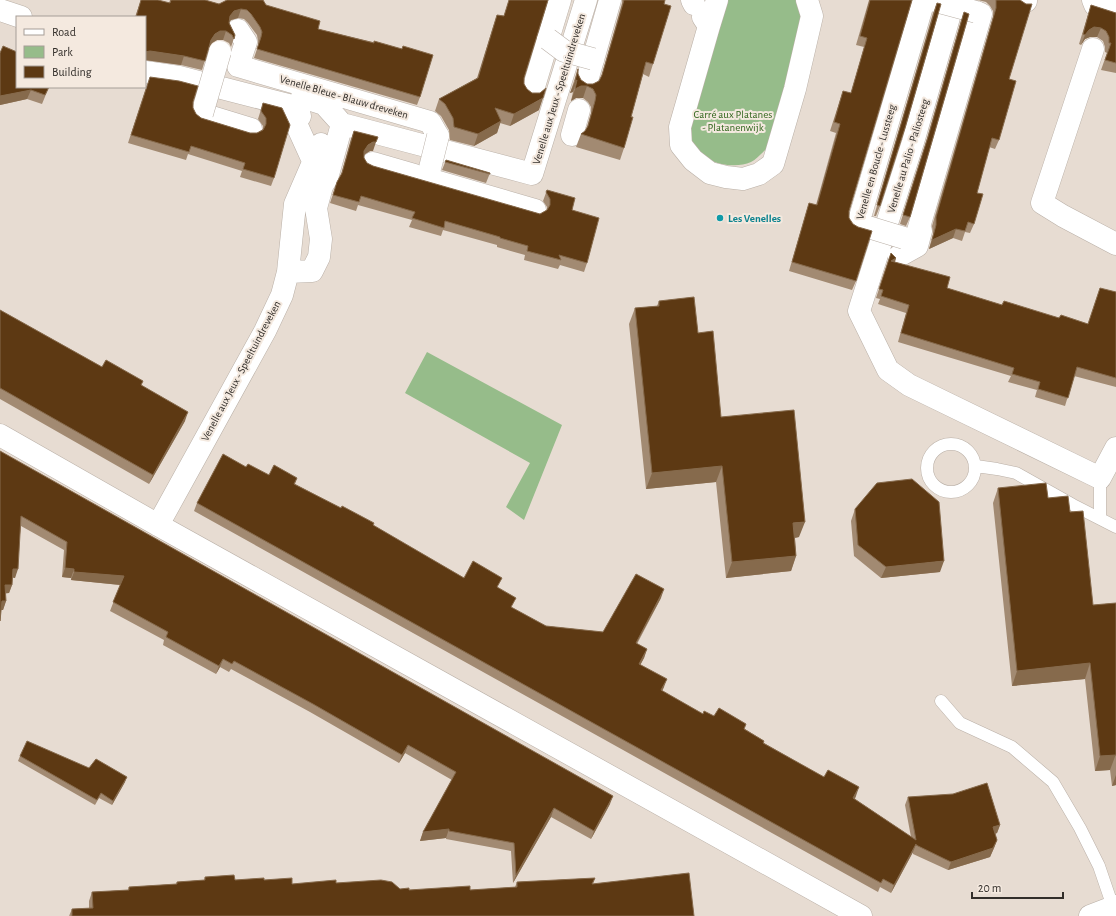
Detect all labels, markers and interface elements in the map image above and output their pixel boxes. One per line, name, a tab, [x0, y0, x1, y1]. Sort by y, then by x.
street label: Venelle aux Jeux - Speeltuindreveken	[531, 12, 587, 166]
legend	[16, 16, 146, 88]
text: Road	[52, 26, 76, 38]
text: Park	[52, 46, 73, 58]
text: Building	[52, 66, 92, 78]
street label: Venelle Bleue - Blauw dreveken	[279, 73, 409, 121]
street label: Venelle au Palio - Paliosteeg	[885, 97, 931, 214]
street label: Venelle en Boucle - Lussteeg	[854, 103, 898, 221]
park label: Carré aux Platanes - Platanenwijk	[694, 109, 772, 133]
marker: Les Venelles	[715, 213, 725, 223]
place label: Les Venelles	[728, 213, 781, 224]
street label: Venelle aux Jeux - Speeltuindreveken	[199, 299, 283, 443]
scale bar	[972, 874, 1063, 900]
text: 20 m	[978, 882, 1001, 894]

